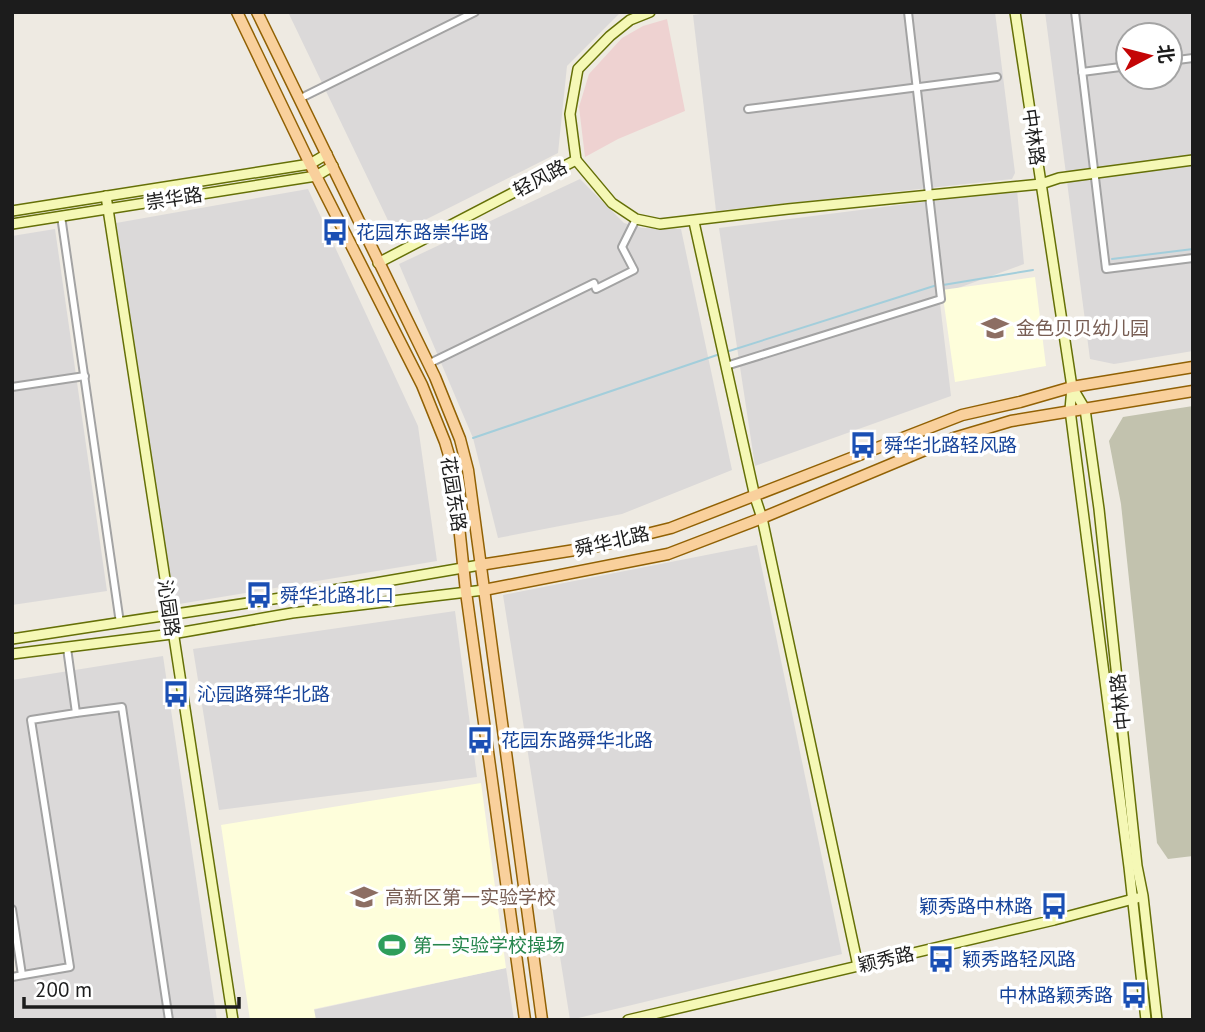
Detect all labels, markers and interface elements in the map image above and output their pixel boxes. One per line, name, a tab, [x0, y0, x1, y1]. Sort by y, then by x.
north arrow	[1114, 21, 1184, 91]
text: 北	[1153, 43, 1179, 65]
street label: 中林路	[1018, 107, 1050, 167]
street label: 轻风路	[509, 154, 571, 202]
street label: 崇华路	[144, 182, 204, 214]
bus stop icon: 花园东路崇华路	[320, 217, 350, 247]
place label: 花园东路崇华路	[356, 220, 489, 244]
school or university icon: 金色贝贝幼儿园	[980, 313, 1010, 343]
place label: 金色贝贝幼儿园	[1016, 316, 1149, 340]
bus stop icon: 舜华北路轻风路	[848, 430, 878, 460]
place label: 舜华北路轻风路	[884, 433, 1017, 457]
street label: 花园东路	[436, 455, 472, 533]
street label: 舜华北路	[572, 521, 652, 561]
street label: 沁园路	[153, 578, 185, 638]
bus stop icon: 舜华北路北口	[244, 580, 274, 610]
place label: 舜华北路北口	[280, 583, 394, 607]
street label: 中林路	[1105, 672, 1135, 732]
bus stop icon: 沁园路舜华北路	[161, 679, 191, 709]
place label: 沁园路舜华北路	[197, 682, 330, 706]
bus stop icon: 花园东路舜华北路	[465, 725, 495, 755]
place label: 花园东路舜华北路	[501, 728, 653, 752]
school or university icon: 高新区第一实验学校	[349, 882, 379, 912]
place label: 高新区第一实验学校	[385, 885, 556, 909]
bus stop icon: 颖秀路中林路	[1039, 891, 1069, 921]
place label: 颖秀路中林路	[919, 894, 1033, 918]
sports icon: 第一实验学校操场	[377, 930, 407, 960]
place label: 第一实验学校操场	[413, 933, 565, 957]
street label: 颖秀路	[856, 941, 916, 977]
bus stop icon: 颖秀路轻风路	[926, 944, 956, 974]
place label: 颖秀路轻风路	[962, 947, 1076, 971]
scale bar	[24, 965, 240, 1009]
text: 200 m	[35, 976, 92, 1003]
bus stop icon: 中林路颖秀路	[1119, 980, 1149, 1010]
place label: 中林路颖秀路	[999, 983, 1113, 1007]

